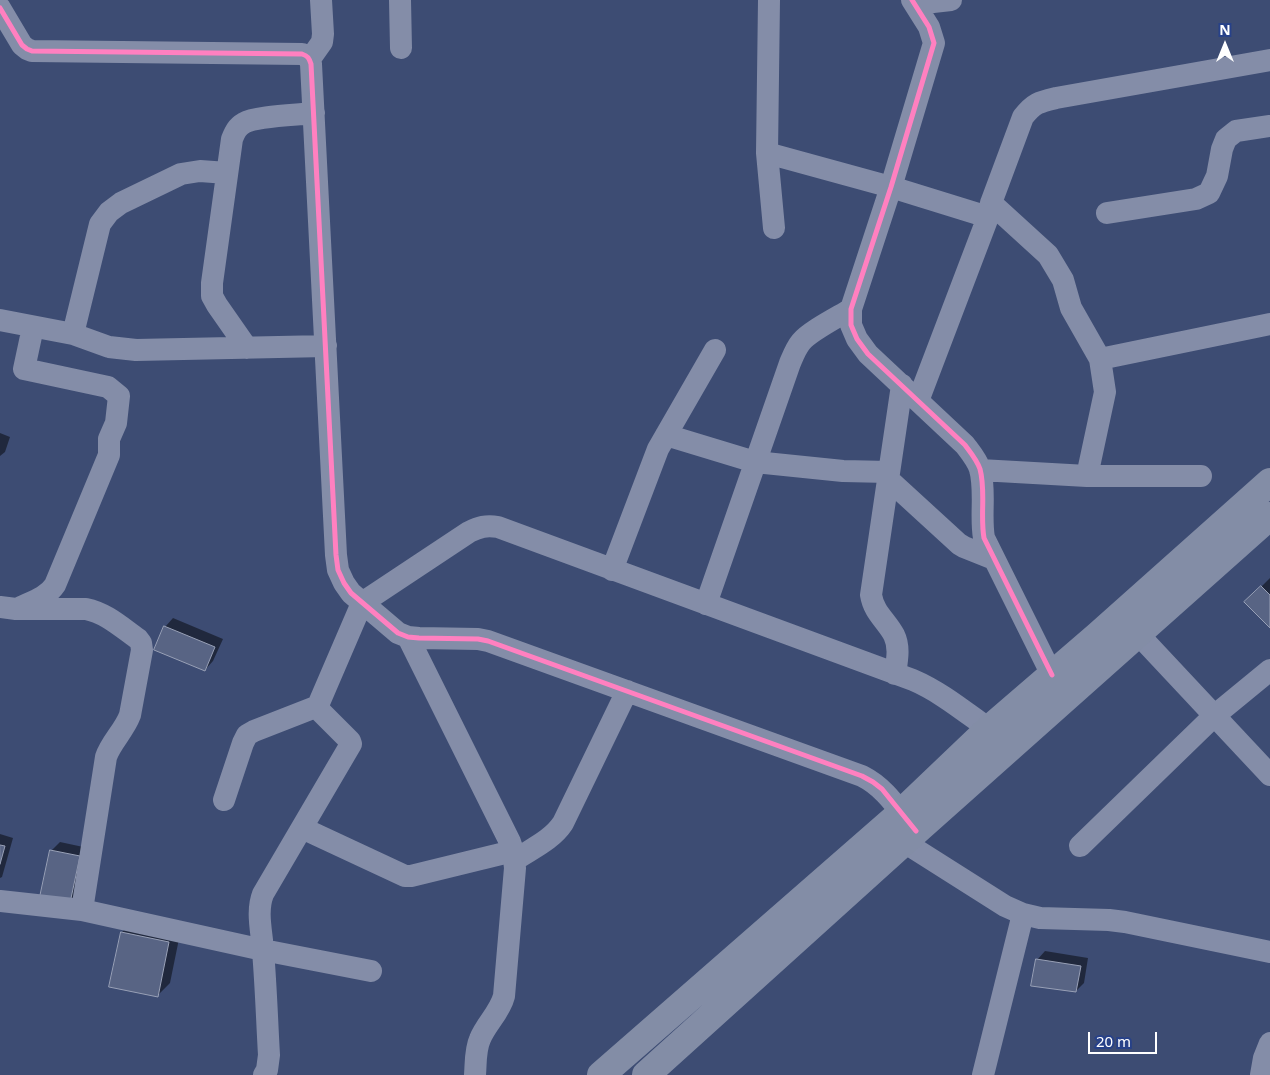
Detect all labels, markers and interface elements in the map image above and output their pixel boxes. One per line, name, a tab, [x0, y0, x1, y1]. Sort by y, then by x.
north arrow	[1200, 20, 1250, 70]
text: N	[1219, 20, 1231, 39]
scale bar	[1090, 1022, 1159, 1054]
text: 20 m	[1096, 1031, 1131, 1051]

